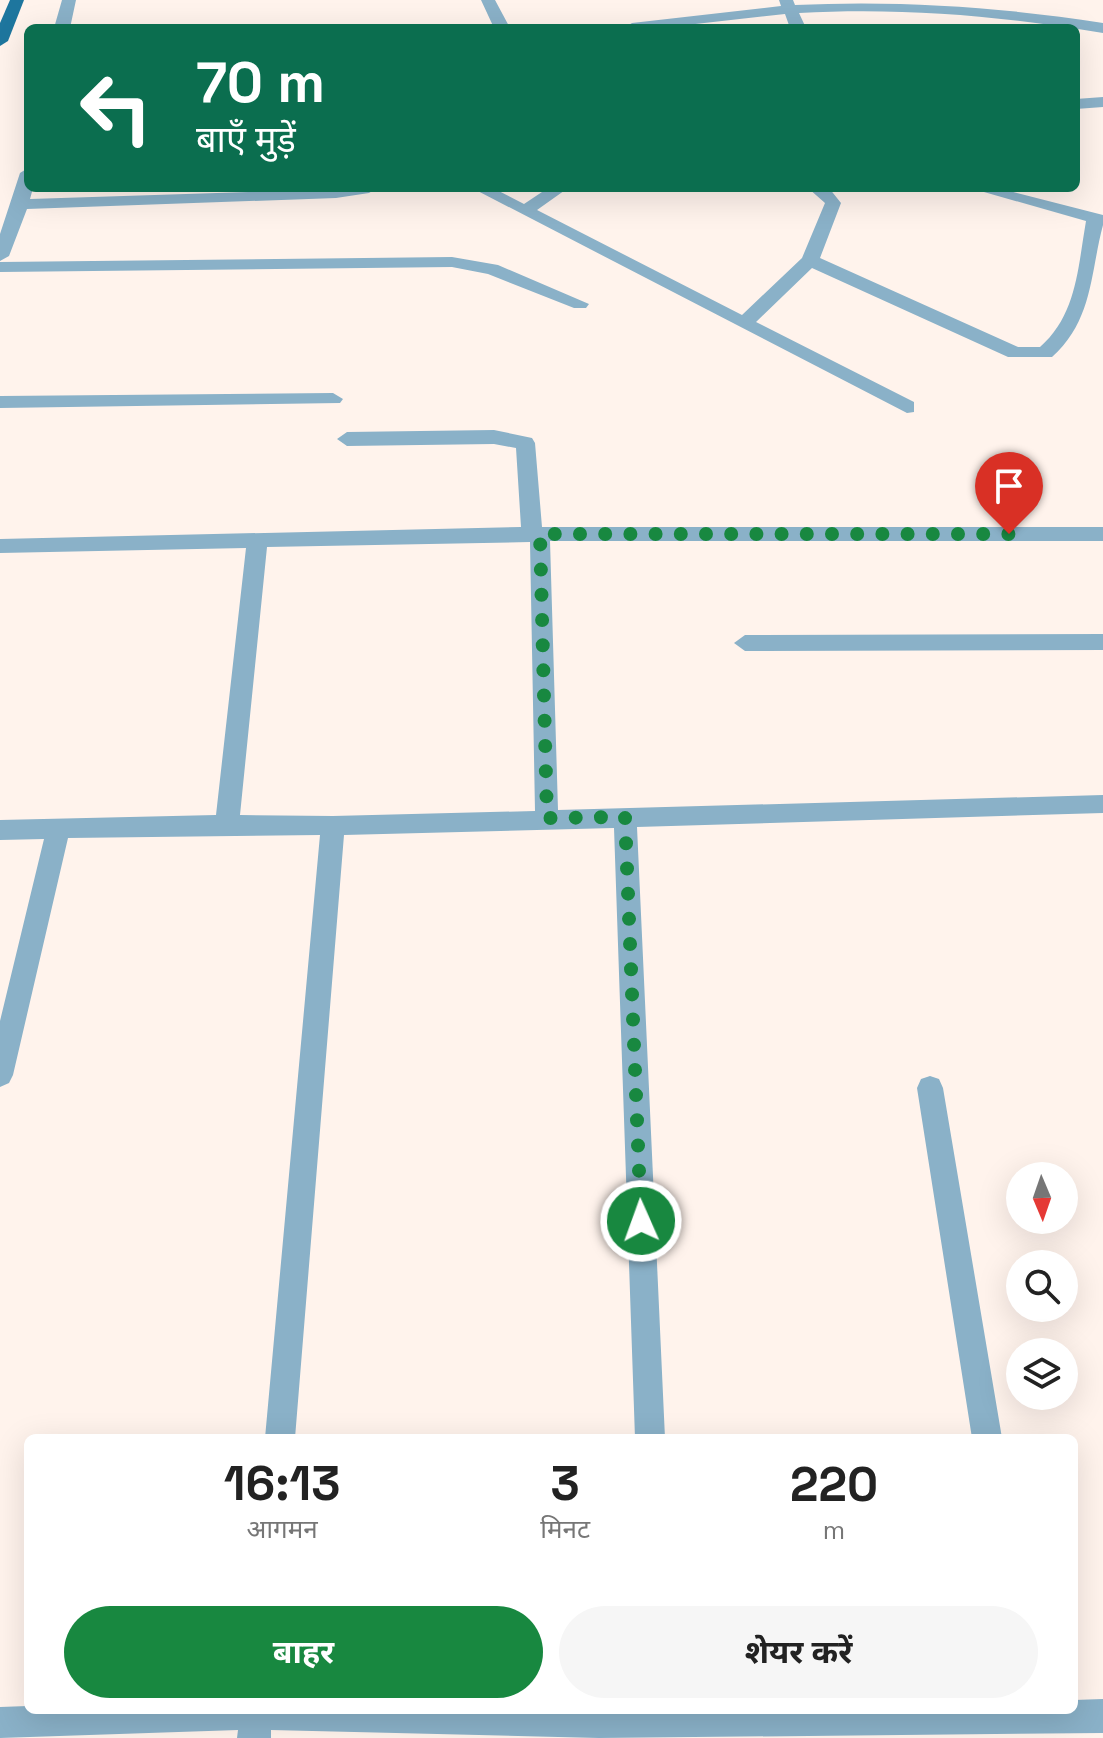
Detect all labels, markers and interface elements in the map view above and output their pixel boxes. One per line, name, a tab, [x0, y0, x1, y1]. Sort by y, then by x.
text: 70 m	[196, 47, 325, 118]
icon: left	[64, 56, 168, 160]
text: बाएँ मुड़ें	[196, 117, 296, 163]
pin	[975, 452, 1043, 534]
icon: arrive	[987, 464, 1031, 508]
north arrow	[1006, 1162, 1078, 1234]
map controls	[1006, 1162, 1078, 1410]
position arrow	[599, 1179, 683, 1263]
button: search	[1006, 1250, 1078, 1322]
button: layers	[1006, 1338, 1078, 1410]
text: 16:13	[224, 1453, 340, 1514]
text: 3	[551, 1453, 580, 1514]
text: 220	[790, 1454, 878, 1515]
text: आगमन	[247, 1512, 318, 1546]
text: मिनट	[540, 1512, 590, 1546]
text: m	[823, 1513, 845, 1547]
button: बाहर	[64, 1606, 543, 1698]
button: शेयर करें	[559, 1606, 1038, 1698]

